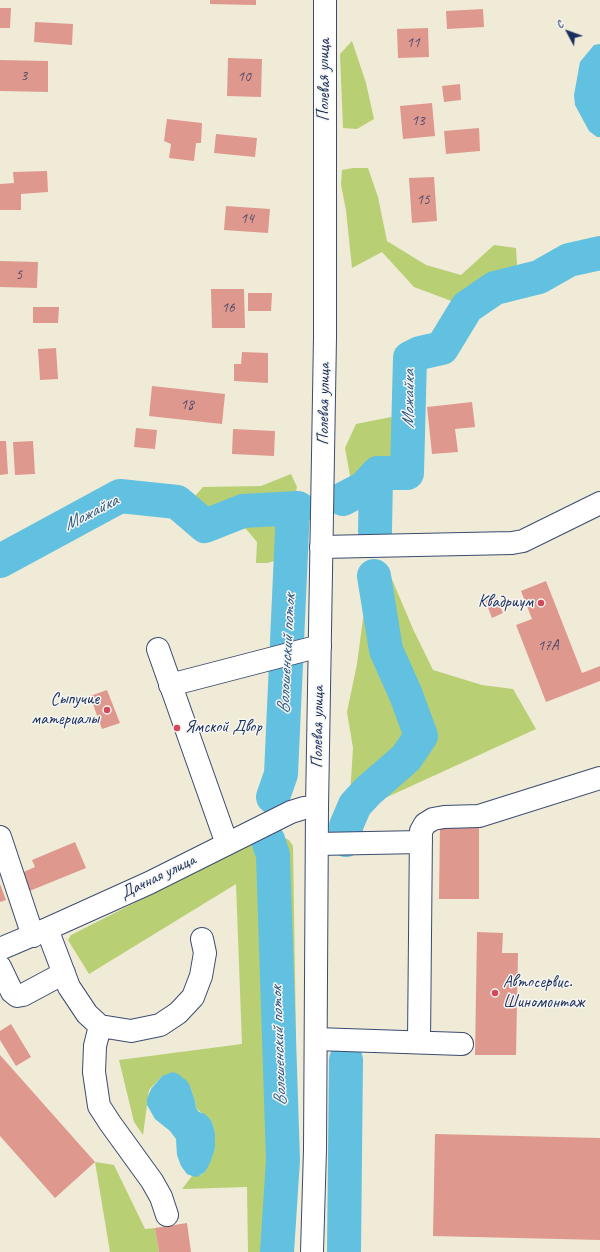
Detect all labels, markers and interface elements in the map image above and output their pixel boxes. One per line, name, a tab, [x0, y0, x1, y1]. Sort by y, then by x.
north arrow	[548, 12, 588, 52]
text: С	[552, 17, 566, 31]
house number: 11	[406, 34, 420, 52]
street label: Полевая улица	[315, 39, 335, 121]
house number: 3	[21, 67, 27, 85]
house number: 10	[237, 68, 251, 86]
house number: 13	[411, 112, 425, 130]
house number: 15	[416, 191, 430, 209]
house number: 14	[240, 210, 254, 228]
house number: 5	[16, 266, 22, 284]
house number: 16	[221, 299, 235, 317]
street label: Полевая улица	[313, 363, 335, 445]
water label: Можайка	[398, 370, 420, 428]
house number: 18	[180, 396, 194, 414]
water label: Можайка	[60, 490, 122, 536]
place label: Квадриум	[478, 593, 533, 613]
water label: Волошенский поток	[273, 594, 301, 714]
marker: Квадриум	[536, 598, 546, 608]
house number: 17А	[537, 637, 559, 655]
street label: Полевая улица	[307, 686, 329, 768]
place label: Сыпучие материалы	[31, 690, 99, 730]
marker: Сыпучие материалы	[102, 705, 112, 715]
place label: Ямской Двор	[185, 718, 262, 738]
marker: Ямской Двор	[172, 723, 182, 733]
street label: Дачная улица	[117, 850, 199, 904]
place label: Автосервис. Шиномонтаж	[503, 973, 584, 1013]
water label: Волошенский поток	[266, 986, 292, 1106]
marker: Автосервис. Шиномонтаж	[490, 988, 500, 998]

